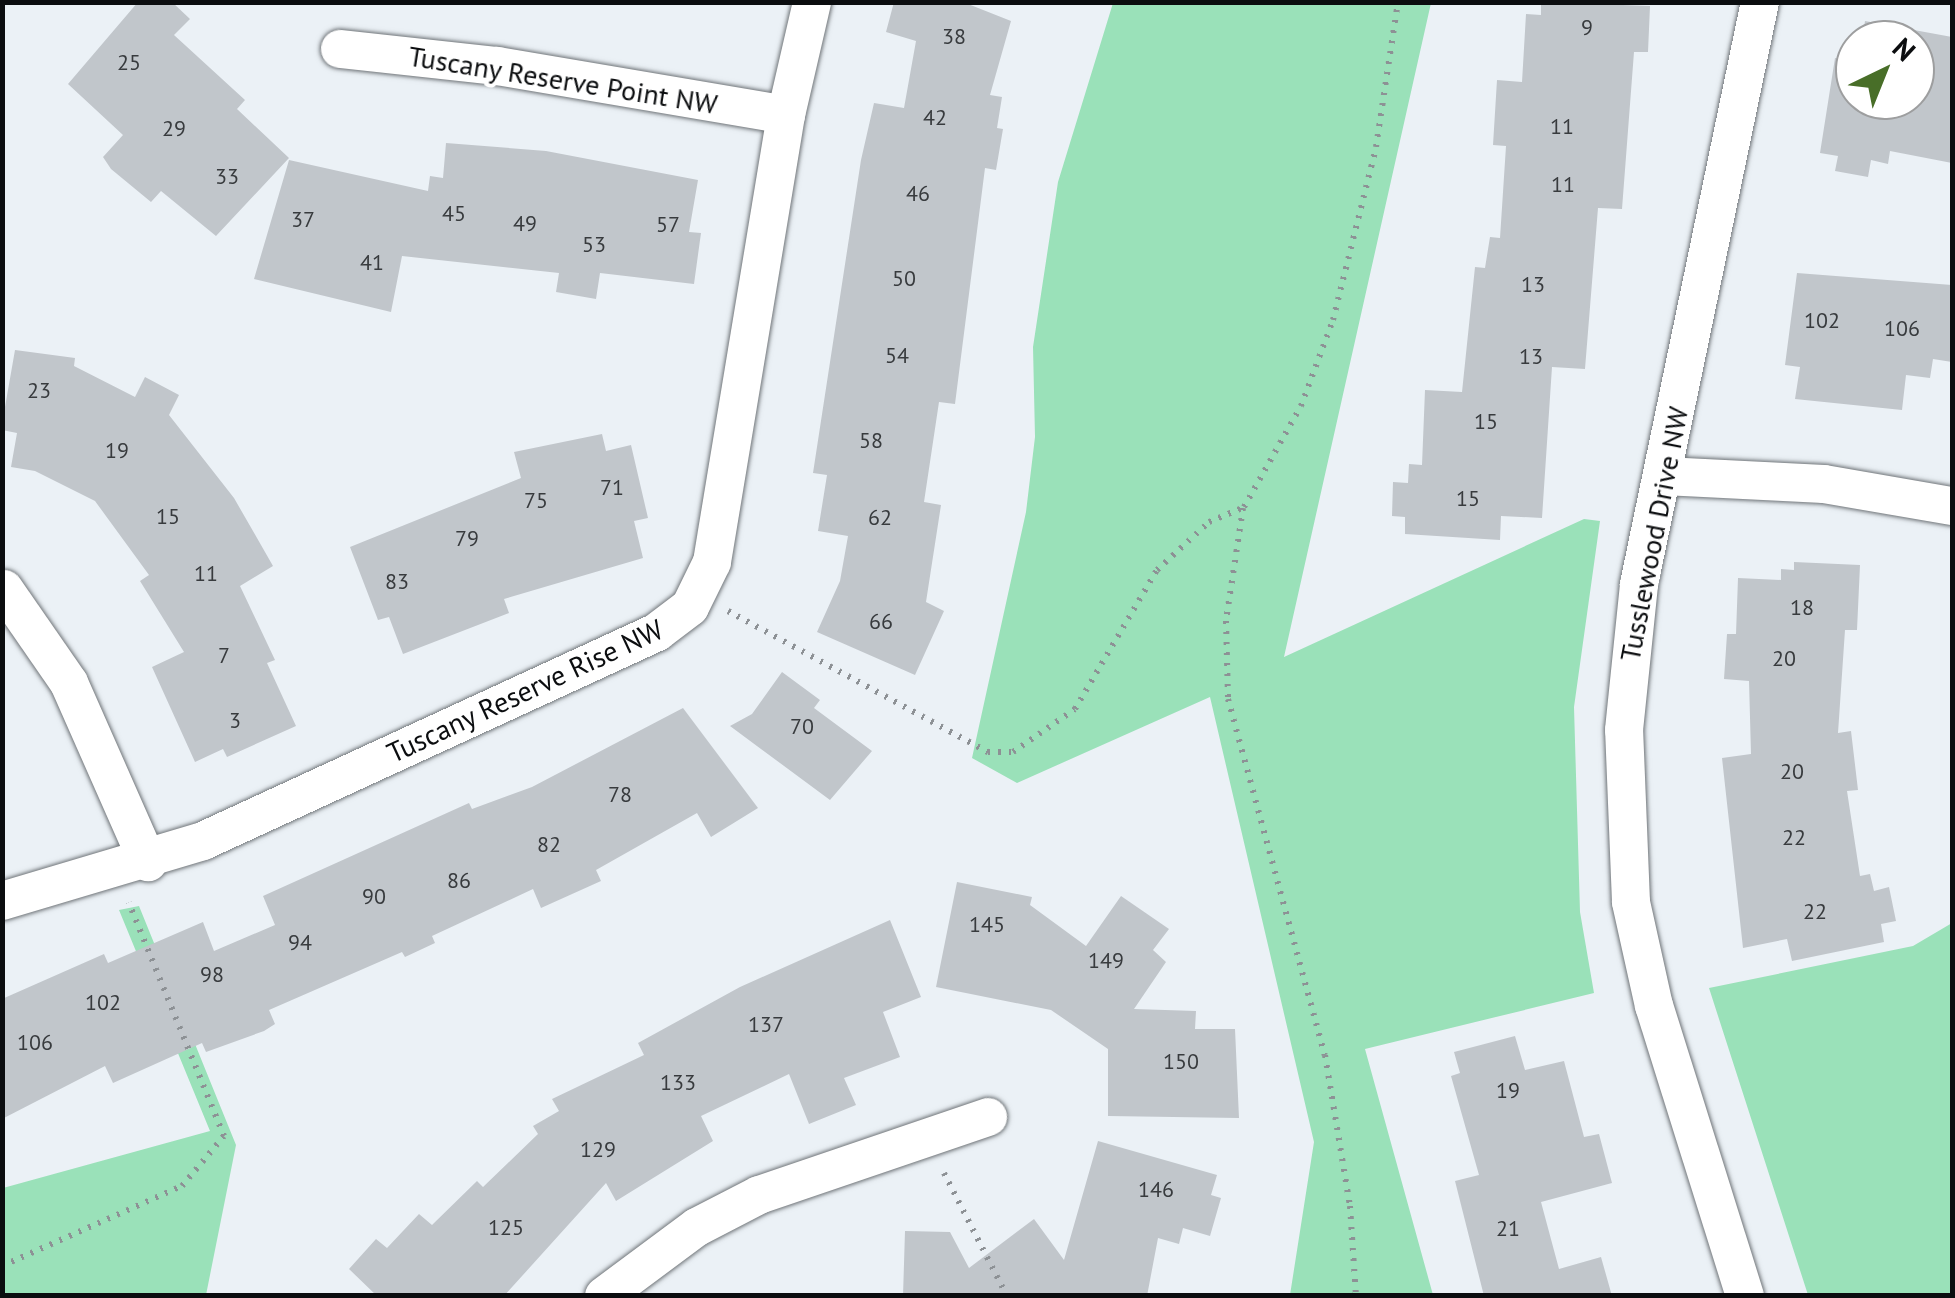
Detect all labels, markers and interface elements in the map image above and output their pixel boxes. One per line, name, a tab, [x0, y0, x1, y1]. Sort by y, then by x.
house number: 9	[1581, 15, 1593, 41]
north arrow	[1835, 20, 1935, 120]
house number: 38	[942, 24, 966, 50]
text: N	[1885, 29, 1924, 69]
street label: Tuscany Reserve Point NW	[406, 39, 720, 121]
house number: 25	[117, 50, 141, 76]
house number: 42	[923, 105, 947, 131]
house number: 11	[1550, 114, 1574, 140]
house number: 29	[162, 116, 186, 142]
house number: 33	[215, 164, 239, 190]
house number: 11	[1551, 172, 1575, 198]
house number: 46	[906, 181, 930, 207]
house number: 45	[442, 201, 466, 227]
house number: 37	[291, 207, 315, 233]
house number: 49	[513, 211, 537, 237]
house number: 57	[656, 212, 680, 238]
house number: 53	[582, 232, 606, 258]
house number: 41	[360, 250, 384, 276]
house number: 50	[892, 266, 916, 292]
house number: 13	[1521, 272, 1545, 298]
house number: 102	[1804, 308, 1840, 334]
house number: 106	[1884, 316, 1920, 342]
house number: 54	[885, 343, 909, 369]
house number: 13	[1519, 344, 1543, 370]
house number: 23	[27, 378, 51, 404]
street label: Tusslewood Drive NW	[1613, 404, 1695, 664]
house number: 15	[1474, 409, 1498, 435]
house number: 58	[859, 428, 883, 454]
house number: 19	[105, 438, 129, 464]
house number: 71	[600, 475, 624, 501]
house number: 15	[1456, 486, 1480, 512]
house number: 75	[524, 488, 548, 514]
house number: 15	[156, 504, 180, 530]
house number: 62	[868, 505, 892, 531]
house number: 79	[455, 526, 479, 552]
house number: 11	[194, 561, 218, 587]
house number: 83	[385, 569, 409, 595]
house number: 18	[1790, 595, 1814, 621]
house number: 66	[869, 609, 893, 635]
street label: Tuscany Reserve Rise NW	[381, 612, 669, 770]
house number: 7	[218, 643, 230, 669]
house number: 20	[1772, 646, 1796, 672]
house number: 3	[229, 708, 241, 734]
house number: 70	[790, 714, 814, 740]
house number: 20	[1780, 759, 1804, 785]
house number: 78	[608, 782, 632, 808]
house number: 22	[1782, 825, 1806, 851]
house number: 82	[537, 832, 561, 858]
house number: 86	[447, 868, 471, 894]
house number: 90	[362, 884, 386, 910]
house number: 22	[1803, 899, 1827, 925]
house number: 145	[969, 912, 1005, 938]
house number: 94	[288, 930, 312, 956]
house number: 149	[1088, 948, 1124, 974]
house number: 98	[200, 962, 224, 988]
house number: 102	[85, 990, 121, 1016]
house number: 137	[748, 1012, 784, 1038]
house number: 106	[17, 1030, 53, 1056]
house number: 150	[1163, 1049, 1199, 1075]
house number: 133	[660, 1070, 696, 1096]
house number: 19	[1496, 1078, 1520, 1104]
house number: 129	[580, 1137, 616, 1163]
house number: 146	[1138, 1177, 1174, 1203]
house number: 125	[488, 1215, 524, 1241]
house number: 21	[1496, 1216, 1520, 1242]

